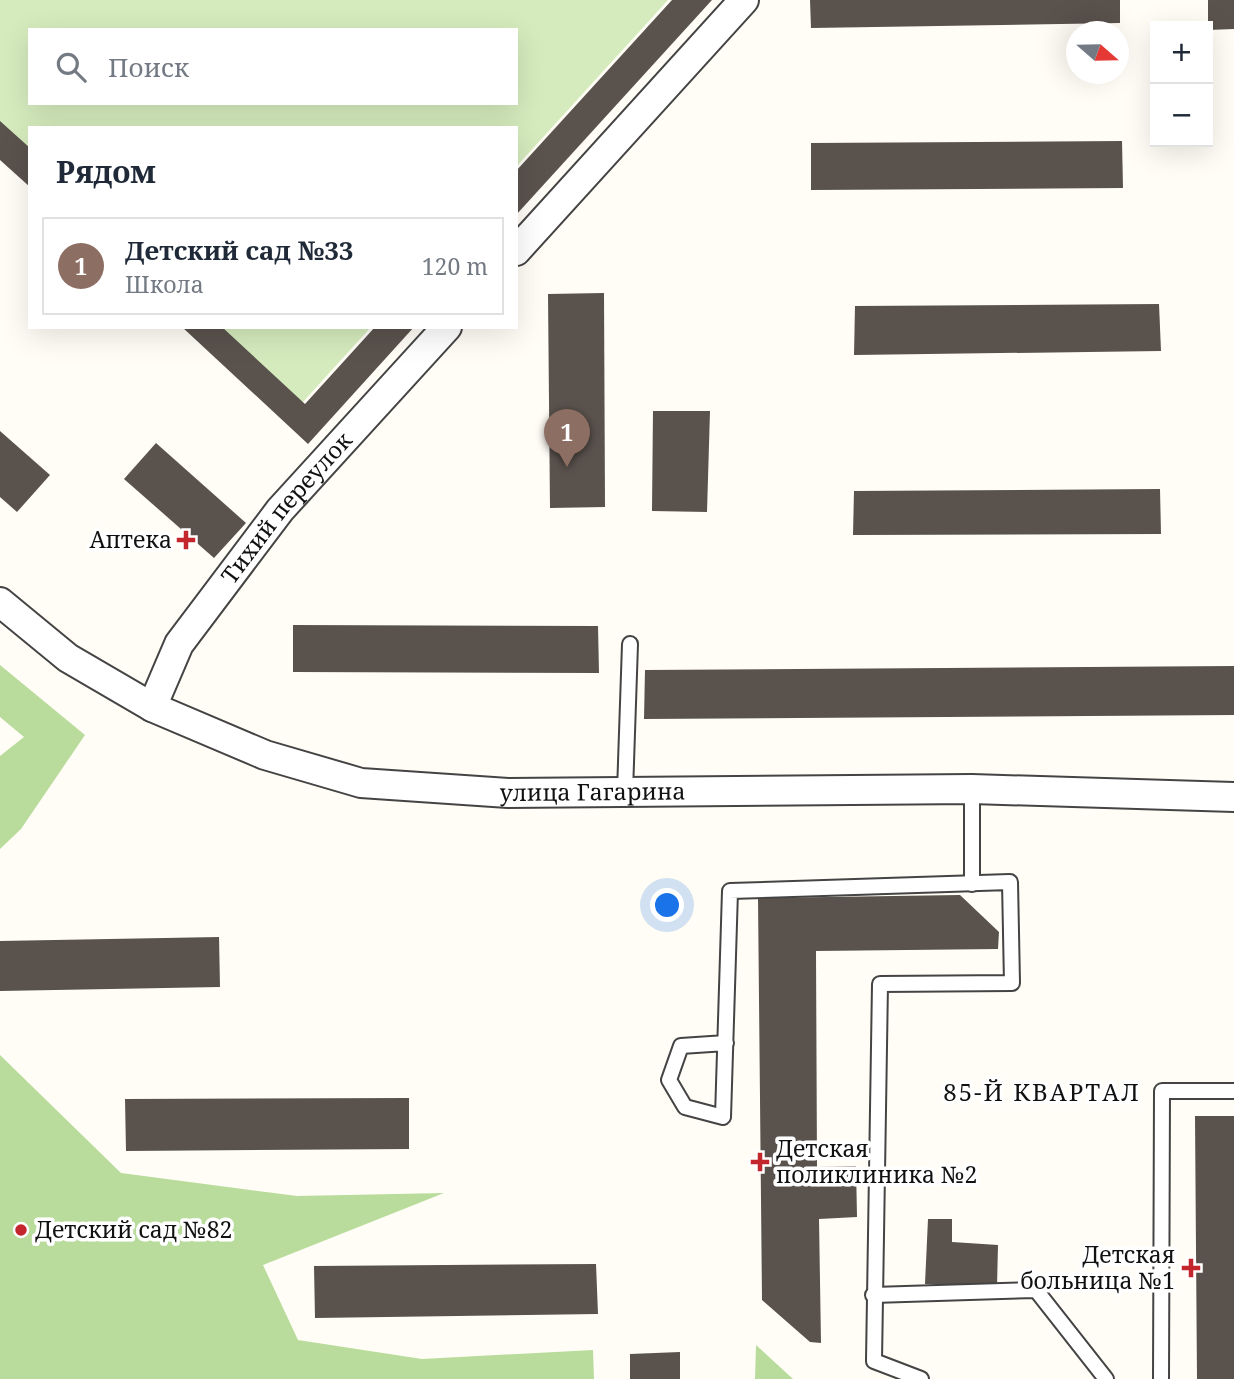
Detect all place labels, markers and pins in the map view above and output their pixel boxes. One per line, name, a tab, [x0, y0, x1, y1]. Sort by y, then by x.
pin: 1	[544, 409, 590, 467]
place label: Аптека	[89, 523, 172, 555]
marker: Аптека	[178, 532, 194, 548]
place label: Детская поликлиника №2	[776, 1132, 977, 1190]
marker: Детская поликлиника №2	[750, 1152, 770, 1172]
place label: Детский сад №82	[35, 1213, 232, 1245]
marker: Детский сад №82	[13, 1222, 29, 1238]
place label: Детская больница №1	[1020, 1238, 1175, 1296]
marker: Детская больница №1	[1181, 1258, 1201, 1278]

